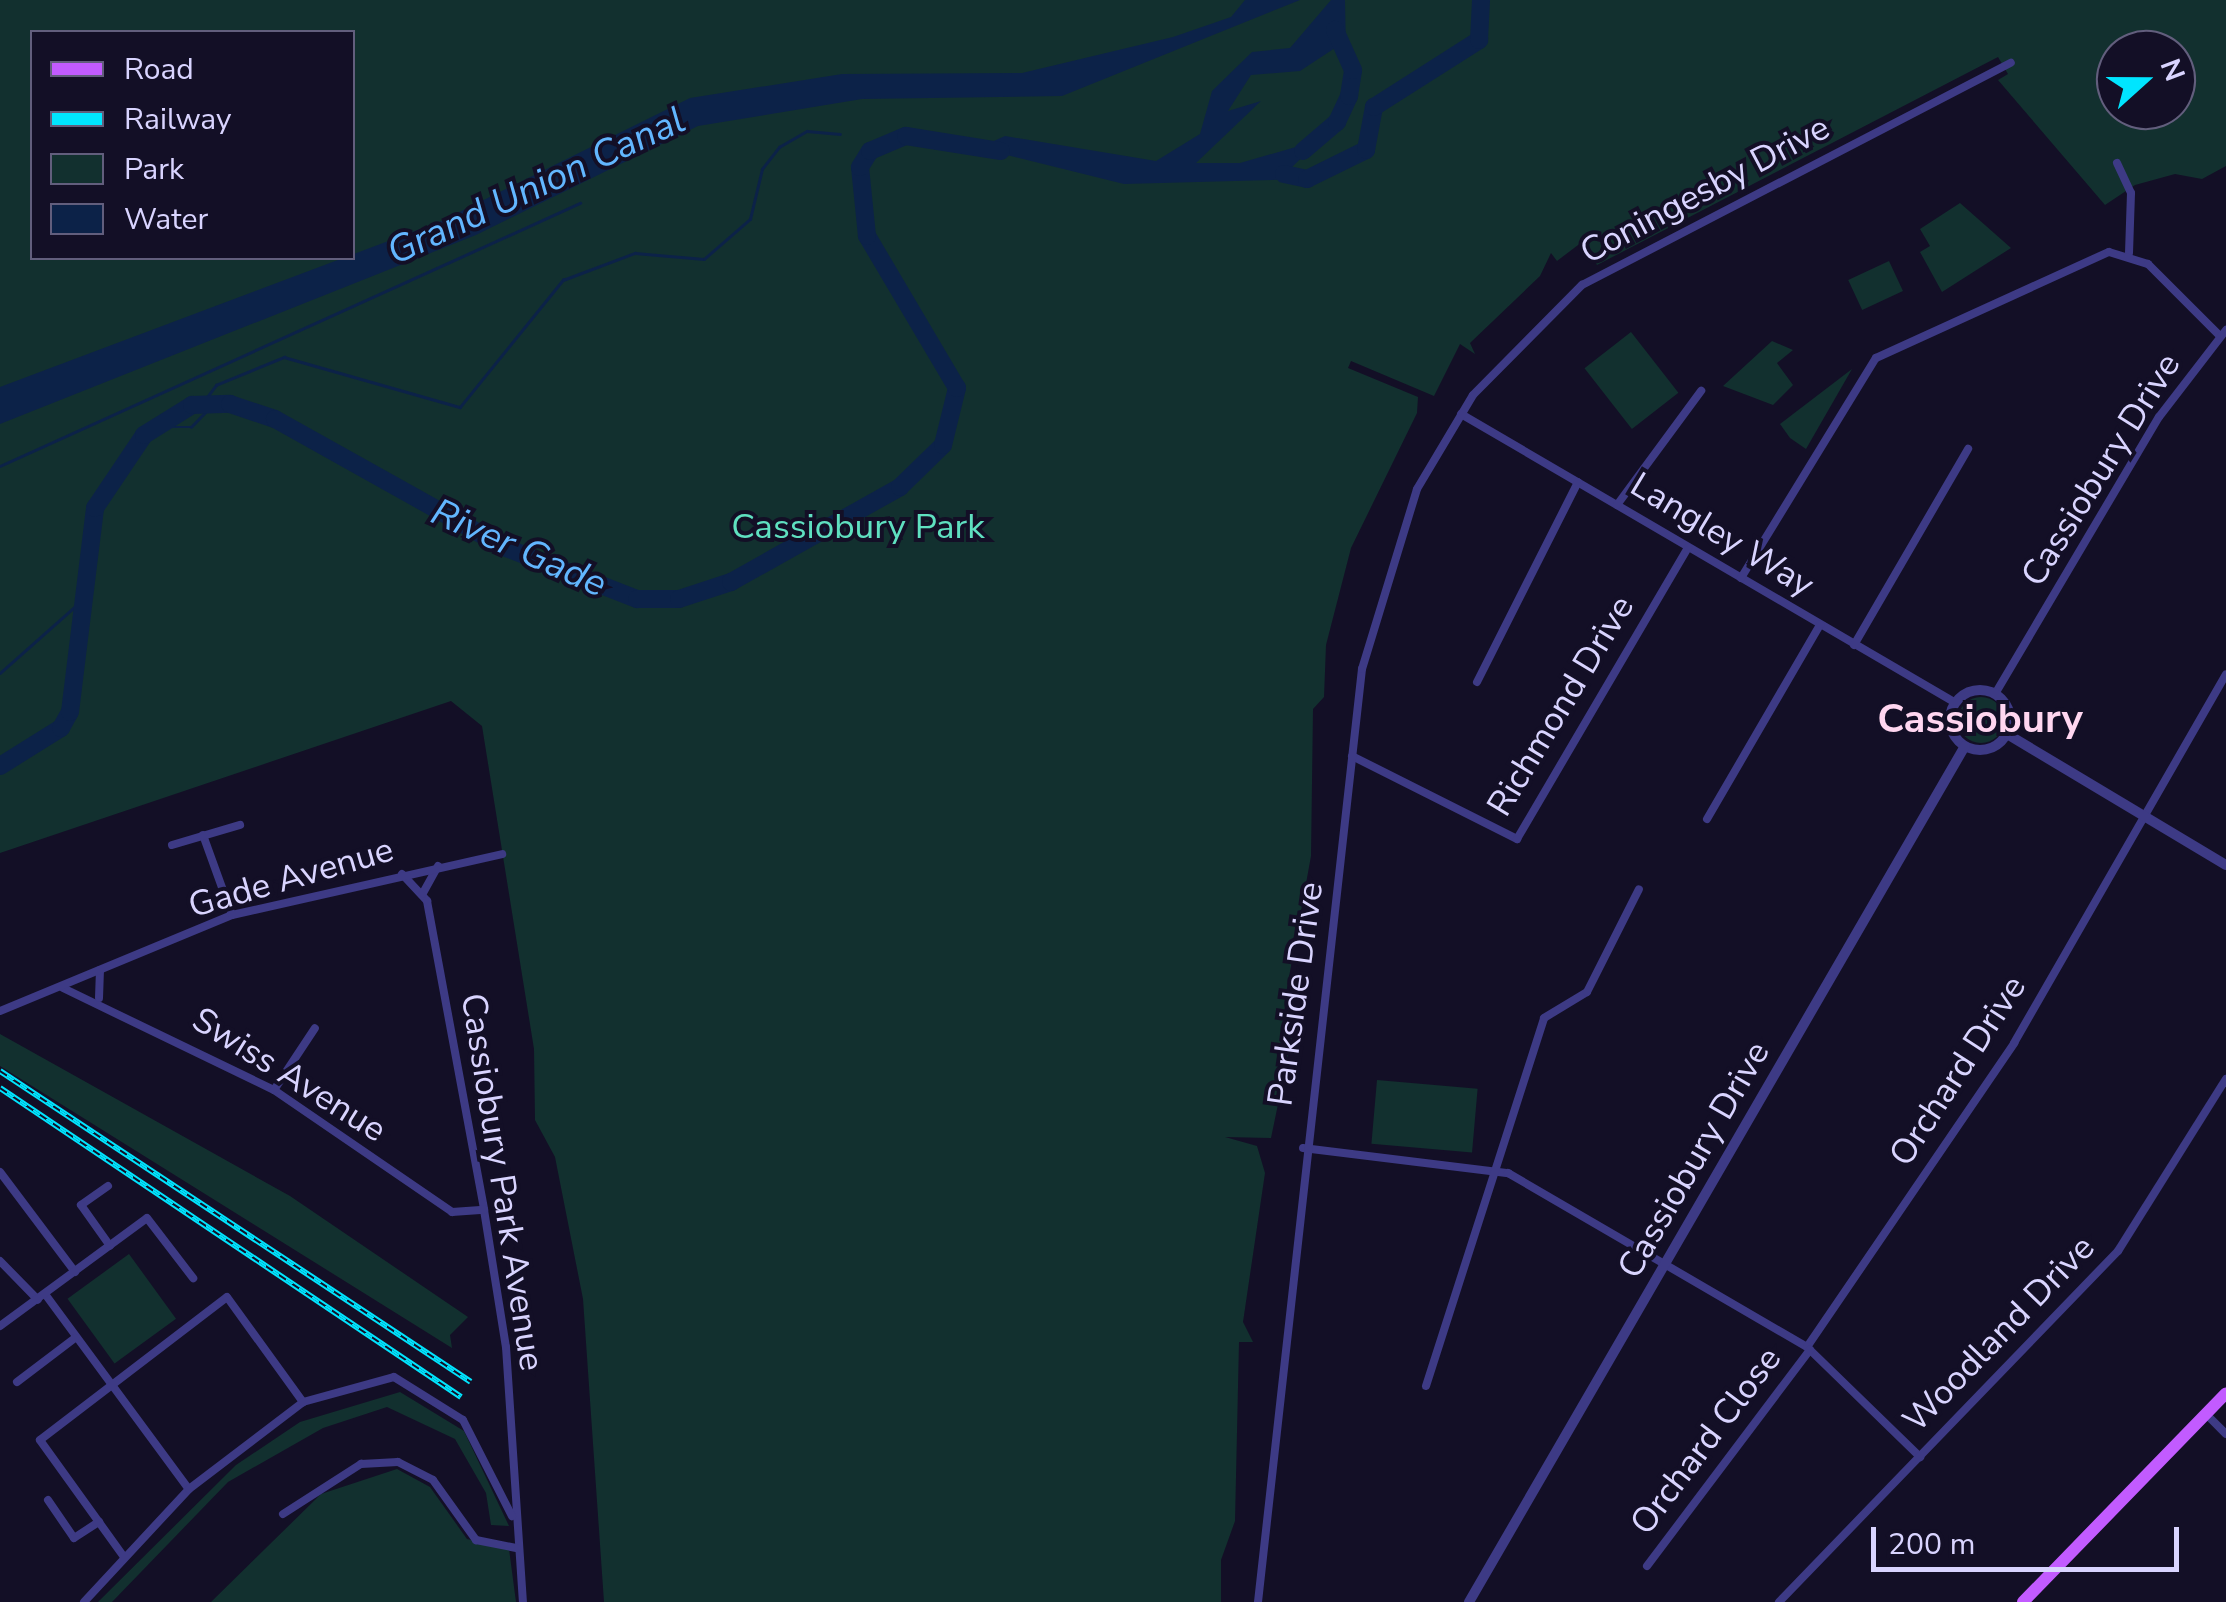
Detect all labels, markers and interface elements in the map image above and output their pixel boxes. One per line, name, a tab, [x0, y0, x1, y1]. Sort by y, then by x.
legend	[30, 30, 355, 260]
north arrow	[2096, 30, 2196, 130]
text: Road	[124, 49, 194, 90]
text: N	[2151, 53, 2194, 87]
water label: Grand Union Canal	[380, 97, 692, 275]
text: Railway	[124, 99, 232, 140]
street label: Coningesby Drive	[1573, 107, 1837, 273]
text: Park	[124, 149, 184, 190]
text: Water	[124, 199, 208, 240]
street label: Cassiobury Drive	[2013, 346, 2189, 594]
street label: Langley Way	[1623, 464, 1821, 606]
water label: River Gade	[424, 489, 614, 607]
park label: Cassiobury Park	[731, 506, 985, 548]
street label: Richmond Drive	[1479, 588, 1643, 824]
district label: Cassiobury	[1877, 695, 2083, 743]
street label: Gade Avenue	[184, 829, 398, 927]
street label: Parkside Drive	[1260, 879, 1332, 1109]
street label: Orchard Drive	[1881, 968, 2035, 1174]
street label: Cassiobury Park Avenue	[451, 990, 553, 1374]
street label: Swiss Avenue	[184, 999, 394, 1151]
street label: Cassiobury Drive	[1609, 1034, 1779, 1286]
street label: Woodland Drive	[1895, 1227, 2103, 1441]
street label: Orchard Close	[1622, 1339, 1790, 1543]
scale bar	[1876, 1507, 2184, 1569]
text: 200 m	[1888, 1524, 1975, 1565]

